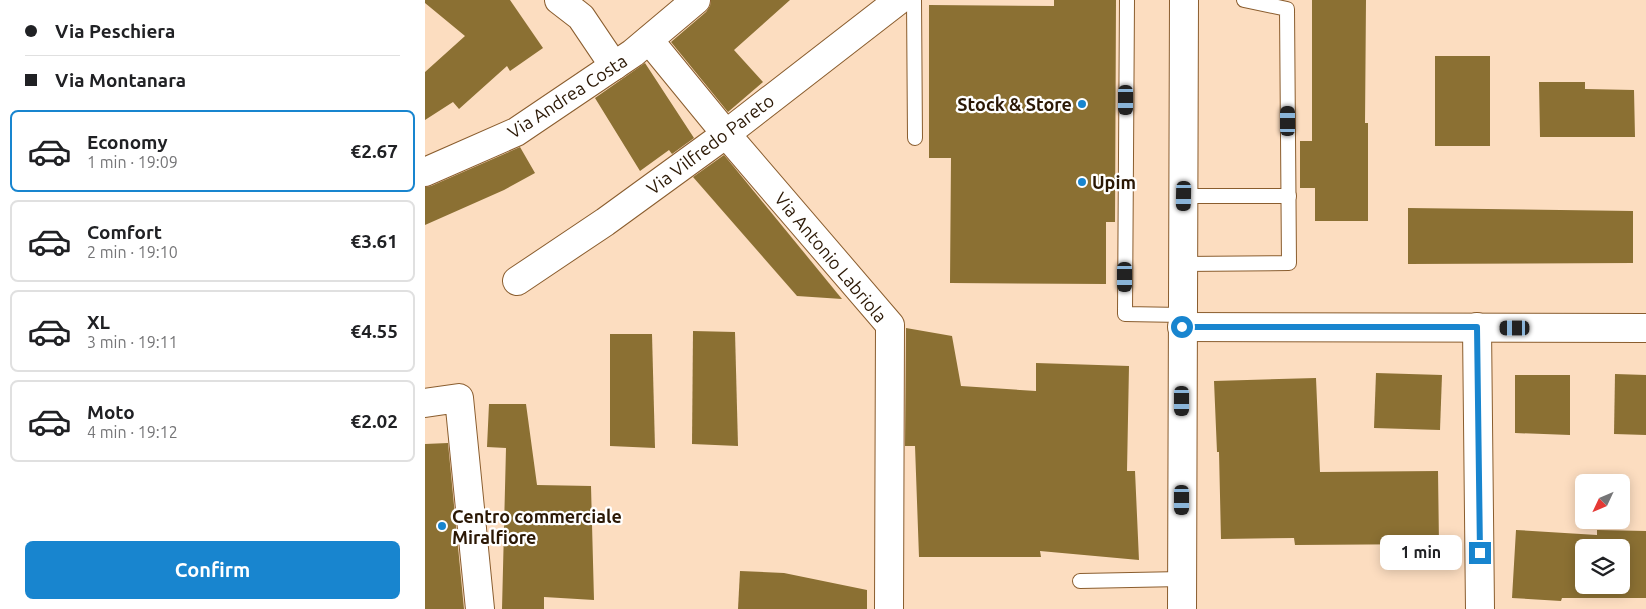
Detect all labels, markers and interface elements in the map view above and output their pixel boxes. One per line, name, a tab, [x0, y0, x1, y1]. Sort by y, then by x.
text: Via Peschiera	[55, 20, 175, 42]
street label: Via Andrea Costa	[504, 50, 630, 142]
text: Via Montanara	[55, 69, 186, 91]
car	[1118, 85, 1133, 115]
street label: Via Vilfredo Pareto	[643, 90, 777, 198]
place label: Stock & Store	[957, 94, 1072, 114]
marker: Stock & Store	[1076, 98, 1088, 110]
car	[1280, 106, 1295, 136]
icon: car	[27, 129, 72, 174]
text: Economy	[87, 131, 168, 153]
text: €2.67	[350, 140, 398, 162]
text: 1 min · 19:09	[87, 153, 178, 171]
place label: Upim	[1092, 172, 1136, 192]
marker: Upim	[1076, 176, 1088, 188]
car	[1176, 181, 1191, 211]
street label: Via Antonio Labriola	[771, 188, 891, 326]
icon: car	[27, 219, 72, 264]
text: Comfort	[87, 221, 162, 243]
text: €3.61	[350, 230, 398, 252]
text: 2 min · 19:10	[87, 243, 178, 261]
car	[1117, 262, 1132, 292]
icon: car	[27, 309, 72, 354]
text: XL	[87, 311, 110, 333]
route start	[1171, 316, 1193, 338]
text: €4.55	[350, 320, 398, 342]
car	[1500, 321, 1530, 336]
text: 3 min · 19:11	[87, 333, 178, 351]
car	[1174, 386, 1189, 416]
icon: car	[27, 399, 72, 444]
text: Moto	[87, 401, 135, 423]
text: €2.02	[350, 410, 398, 432]
text: 4 min · 19:12	[87, 423, 178, 441]
north arrow	[1575, 474, 1630, 529]
map controls	[1575, 474, 1630, 594]
car	[1174, 485, 1189, 515]
place label: Centro commerciale Miralfiore	[452, 506, 622, 547]
marker: Centro commerciale Miralfiore	[436, 520, 448, 532]
callout: 1 min	[1380, 536, 1463, 570]
button: layers	[1575, 539, 1630, 594]
button: Confirm	[25, 541, 400, 599]
route end	[1469, 542, 1491, 564]
text: 1 min	[1401, 543, 1441, 561]

